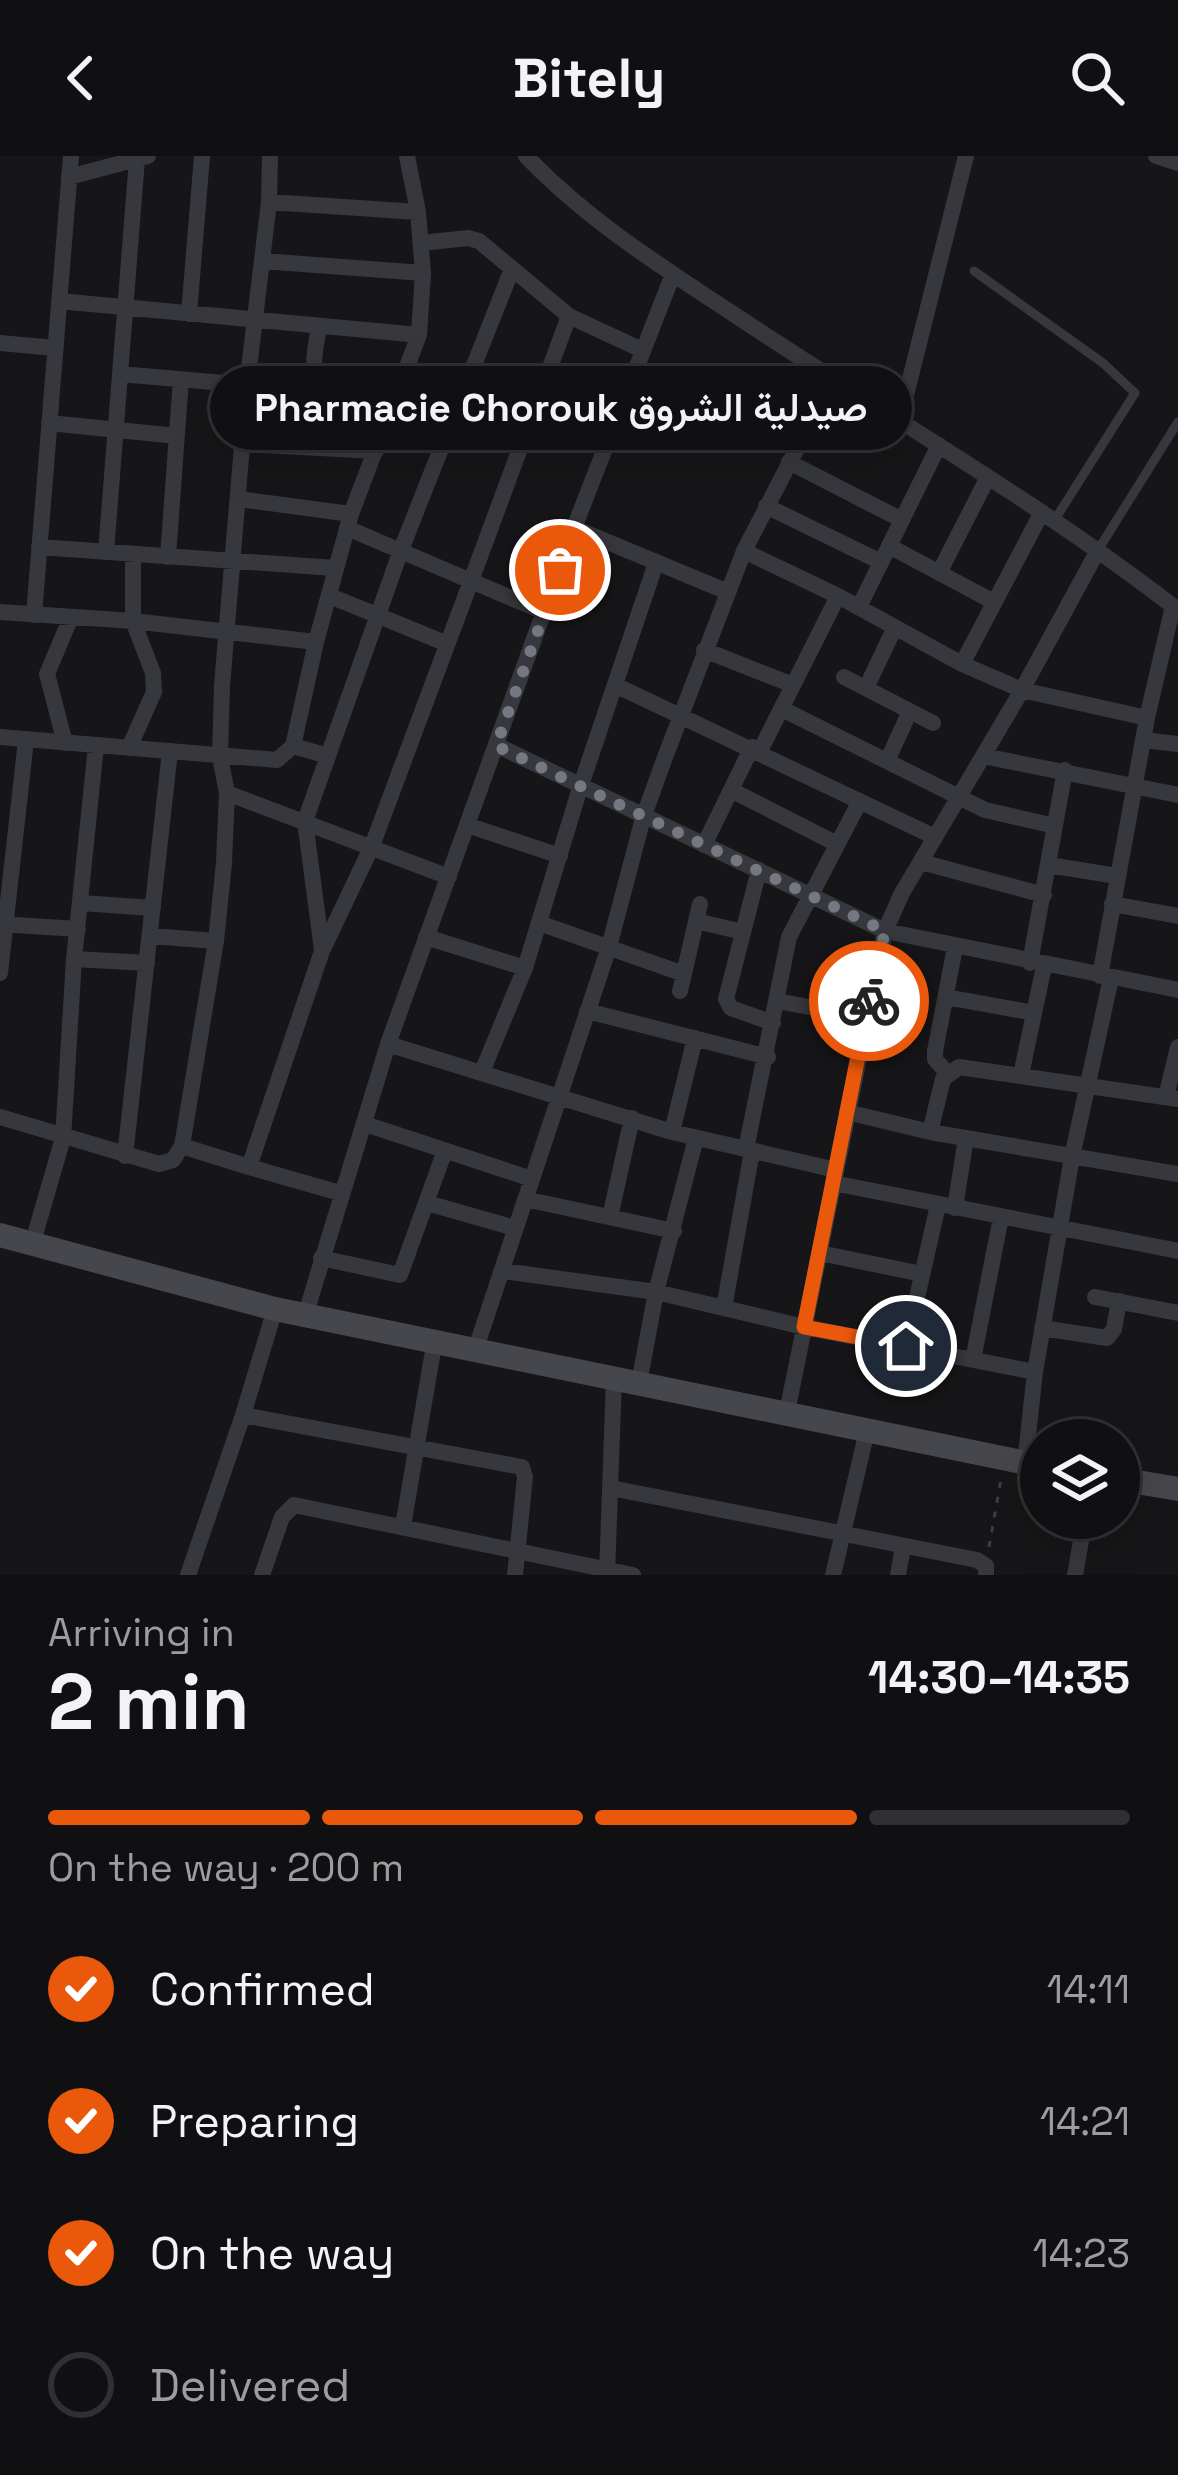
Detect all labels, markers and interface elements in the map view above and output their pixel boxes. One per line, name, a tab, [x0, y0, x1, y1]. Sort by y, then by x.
text: Bitely	[513, 44, 665, 113]
icon: back	[48, 45, 114, 111]
icon: search	[1064, 45, 1130, 111]
callout: Pharmacie Chorouk صيدلية الشروق	[209, 366, 911, 450]
text: Pharmacie Chorouk صيدلية الشروق	[254, 383, 868, 432]
pin	[509, 519, 611, 621]
icon: bag	[527, 537, 593, 603]
courier	[809, 941, 929, 1061]
icon: bike	[836, 968, 902, 1034]
pin	[855, 1295, 957, 1397]
icon: home	[873, 1313, 939, 1379]
map controls	[1020, 1419, 1140, 1539]
button: layers	[1020, 1419, 1140, 1539]
text: Arriving in	[48, 1608, 235, 1657]
text: 14:30–14:35	[868, 1649, 1130, 1706]
text: 2 min	[48, 1652, 250, 1752]
text: On the way · 200 m	[48, 1843, 404, 1892]
icon: check	[48, 1956, 114, 2022]
text: Confirmed	[150, 1961, 375, 2018]
text: 14:11	[1047, 1965, 1130, 2014]
icon: check	[48, 2088, 114, 2154]
text: Preparing	[150, 2093, 359, 2150]
text: 14:21	[1040, 2097, 1130, 2146]
icon: check	[48, 2220, 114, 2286]
text: On the way	[150, 2225, 394, 2282]
text: 14:23	[1033, 2229, 1130, 2278]
text: Delivered	[150, 2357, 350, 2414]

